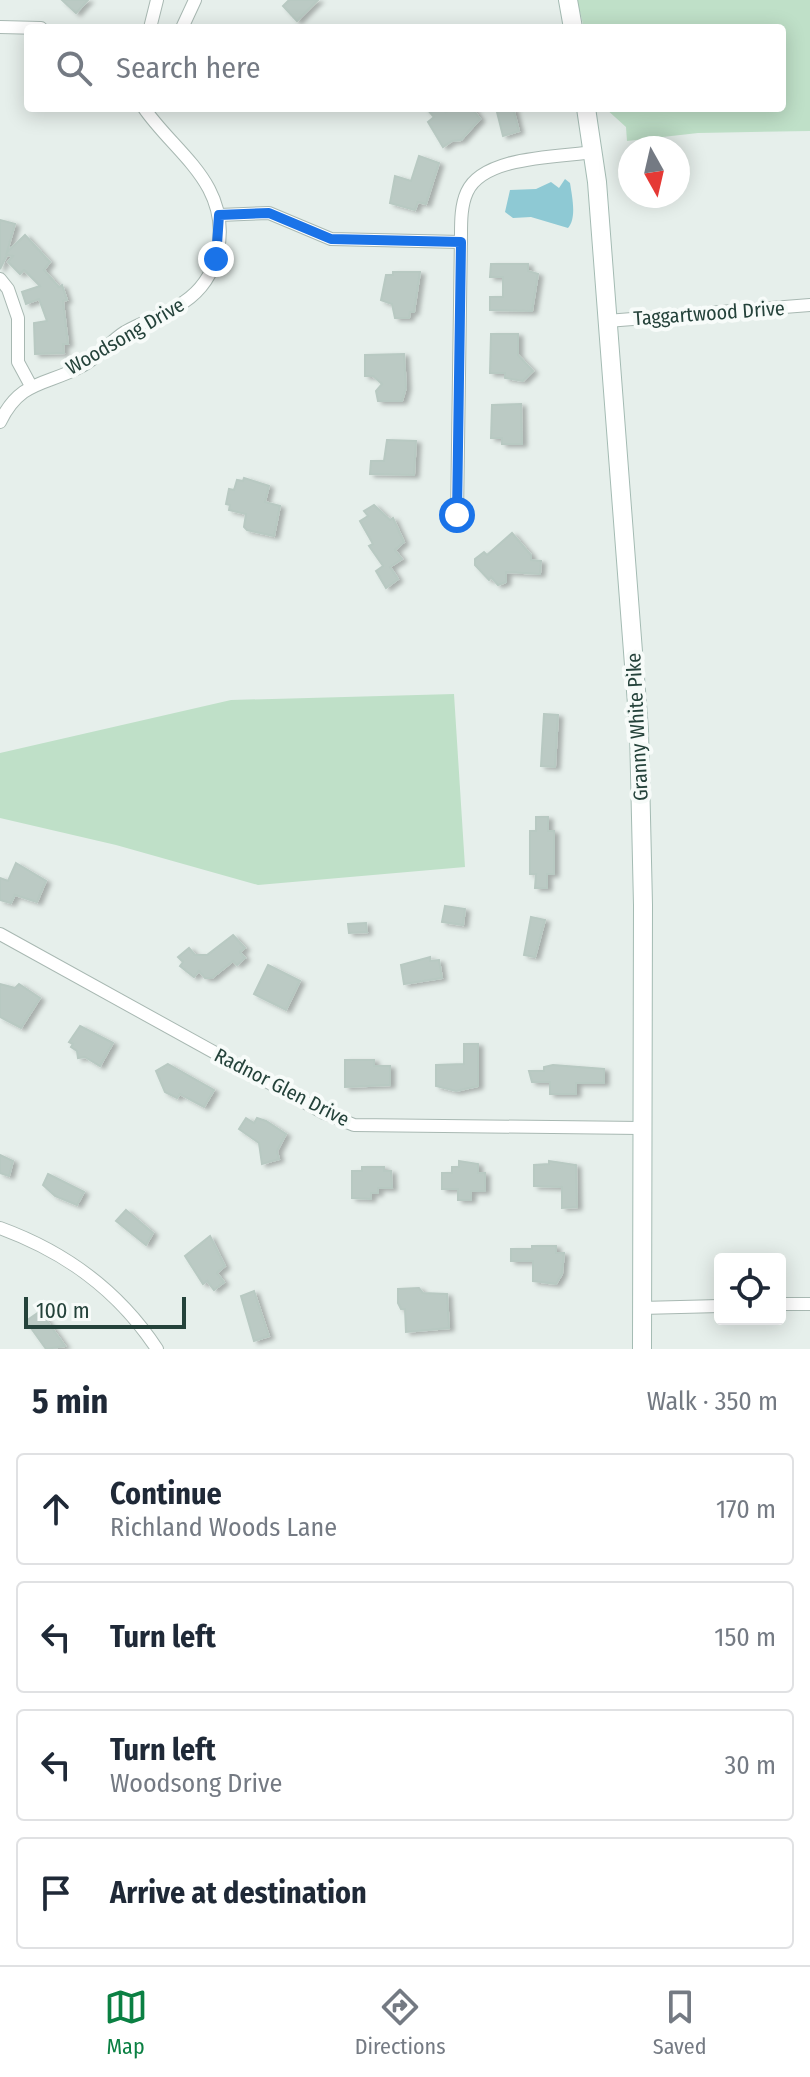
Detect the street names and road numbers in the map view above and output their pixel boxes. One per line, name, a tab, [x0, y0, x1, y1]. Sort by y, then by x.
street label: Woodsong Drive	[62, 292, 188, 380]
street label: Taggartwood Drive	[633, 296, 785, 330]
street label: Granny White Pike	[621, 652, 653, 802]
street label: Radnor Glen Drive	[211, 1043, 353, 1131]

